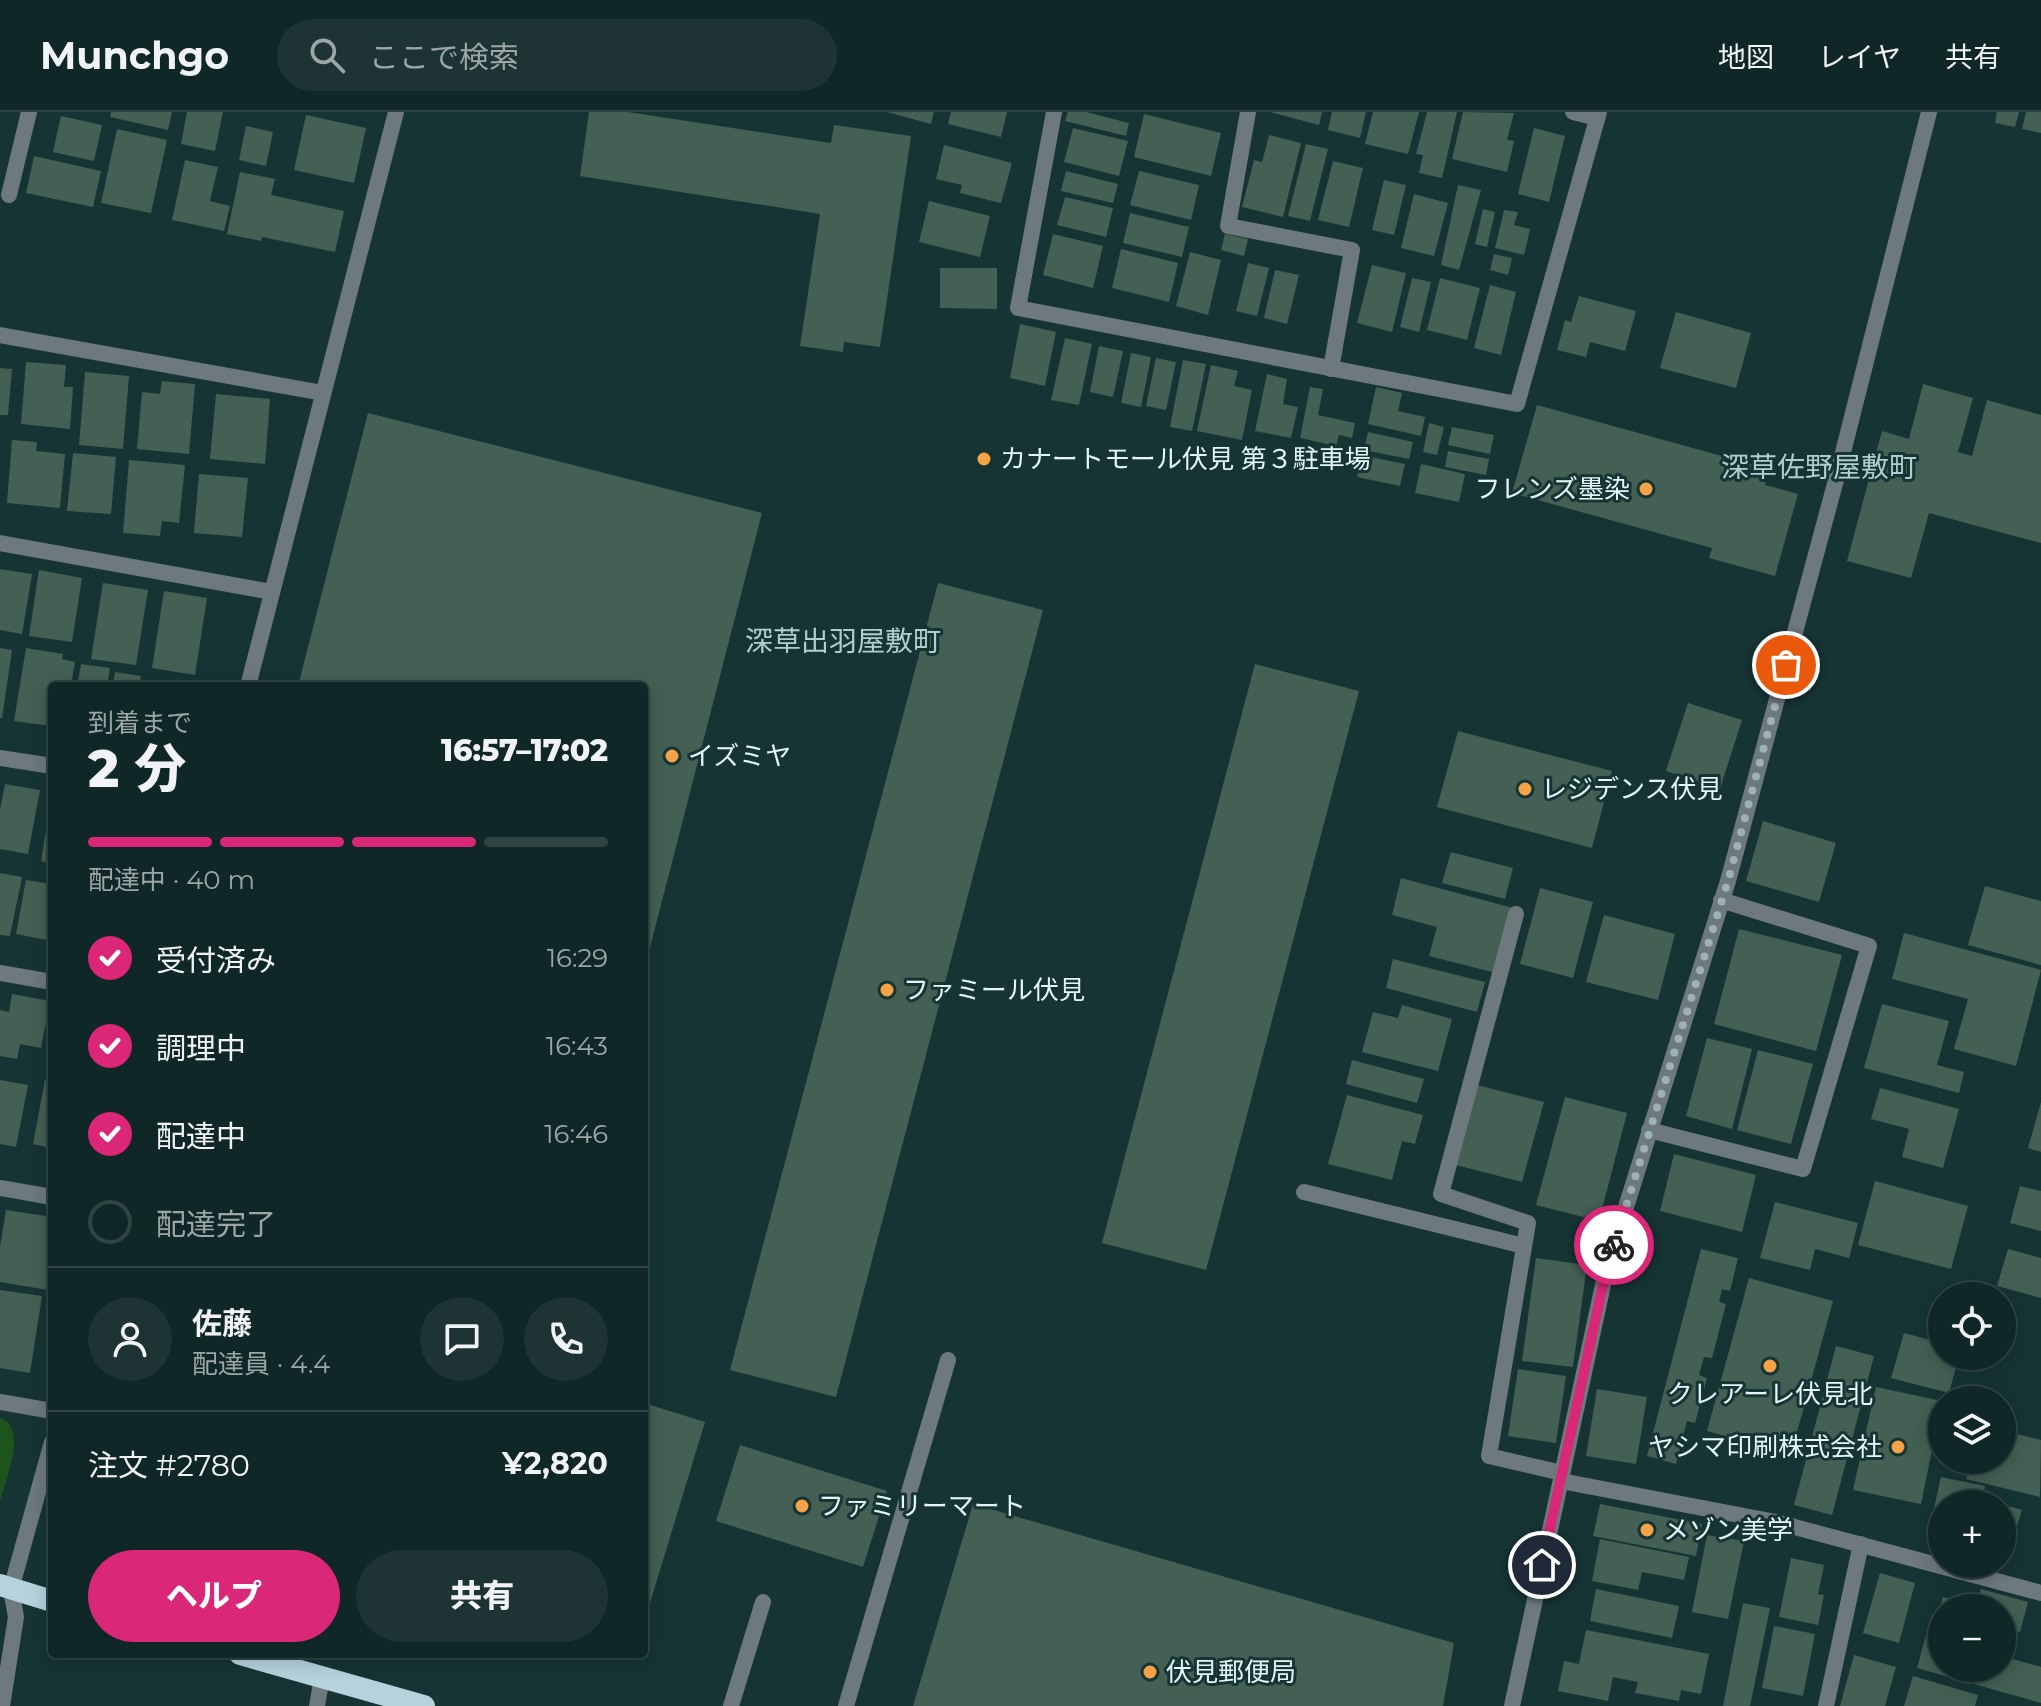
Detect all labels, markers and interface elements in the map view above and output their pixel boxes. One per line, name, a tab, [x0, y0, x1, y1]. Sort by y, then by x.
search box	[277, 19, 837, 91]
text: Munchgo	[40, 32, 229, 79]
icon: search	[305, 33, 349, 77]
text: ここで検索	[369, 39, 519, 76]
text: 地図	[1718, 40, 1774, 74]
text: レイヤ	[1818, 40, 1901, 74]
text: 共有	[1945, 40, 2001, 74]
place label: カナートモール伏見 第３駐車場	[1000, 443, 1371, 475]
marker: カナートモール伏見 第３駐車場	[975, 450, 993, 468]
district label: 深草佐野屋敷町	[1721, 450, 1917, 484]
place label: フレンズ墨染	[1475, 473, 1630, 505]
marker: フレンズ墨染	[1637, 480, 1655, 498]
district label: 深草出羽屋敷町	[745, 624, 941, 658]
pin	[1752, 631, 1820, 699]
icon: bag	[1764, 643, 1808, 687]
text: 到着まで	[88, 707, 192, 739]
text: 16:57–17:02	[441, 732, 608, 769]
text: 2 分	[88, 737, 186, 800]
place label: イズミヤ	[688, 740, 791, 772]
marker: イズミヤ	[663, 747, 681, 765]
place label: レジデンス伏見	[1541, 773, 1722, 805]
marker: レジデンス伏見	[1516, 780, 1534, 798]
text: 配達中 · 40 m	[88, 864, 255, 896]
icon: check	[88, 936, 132, 980]
text: 受付済み	[156, 942, 276, 979]
text: 16:29	[547, 942, 608, 974]
place label: ファミール伏見	[903, 974, 1085, 1006]
marker: ファミール伏見	[878, 981, 896, 999]
icon: check	[88, 1024, 132, 1068]
text: 調理中	[156, 1030, 246, 1067]
text: 16:43	[546, 1030, 608, 1062]
icon: check	[88, 1112, 132, 1156]
text: 配達中	[156, 1118, 246, 1155]
text: 16:46	[544, 1118, 608, 1150]
courier	[1574, 1205, 1654, 1285]
text: 配達完了	[156, 1206, 276, 1243]
icon: bike	[1592, 1223, 1636, 1267]
map controls	[1928, 1282, 2016, 1682]
button: locate	[1928, 1282, 2016, 1370]
button: person	[88, 1297, 172, 1381]
button: chat	[420, 1297, 504, 1381]
button: phone	[524, 1297, 608, 1381]
text: 佐藤	[192, 1305, 252, 1342]
text: 配達員 · 4.4	[192, 1348, 330, 1380]
marker: クレアーレ伏見北	[1761, 1357, 1779, 1375]
place label: クレアーレ伏見北	[1667, 1378, 1873, 1410]
button: layers	[1928, 1386, 2016, 1474]
place label: ヤシマ印刷株式会社	[1648, 1431, 1882, 1463]
marker: ヤシマ印刷株式会社	[1889, 1438, 1907, 1456]
text: ¥2,820	[502, 1445, 608, 1482]
text: 注文 #2780	[88, 1447, 250, 1484]
place label: ファミリーマート	[818, 1490, 1026, 1522]
button: +	[1928, 1490, 2016, 1578]
marker: ファミリーマート	[793, 1497, 811, 1515]
place label: メゾン美学	[1663, 1514, 1793, 1546]
marker: メゾン美学	[1638, 1521, 1656, 1539]
pin	[1508, 1531, 1576, 1599]
icon: home	[1520, 1543, 1564, 1587]
button: ヘルプ	[88, 1550, 340, 1642]
button: 共有	[356, 1550, 608, 1642]
button: −	[1928, 1594, 2016, 1682]
place label: 伏見郵便局	[1166, 1656, 1296, 1688]
marker: 伏見郵便局	[1141, 1663, 1159, 1681]

